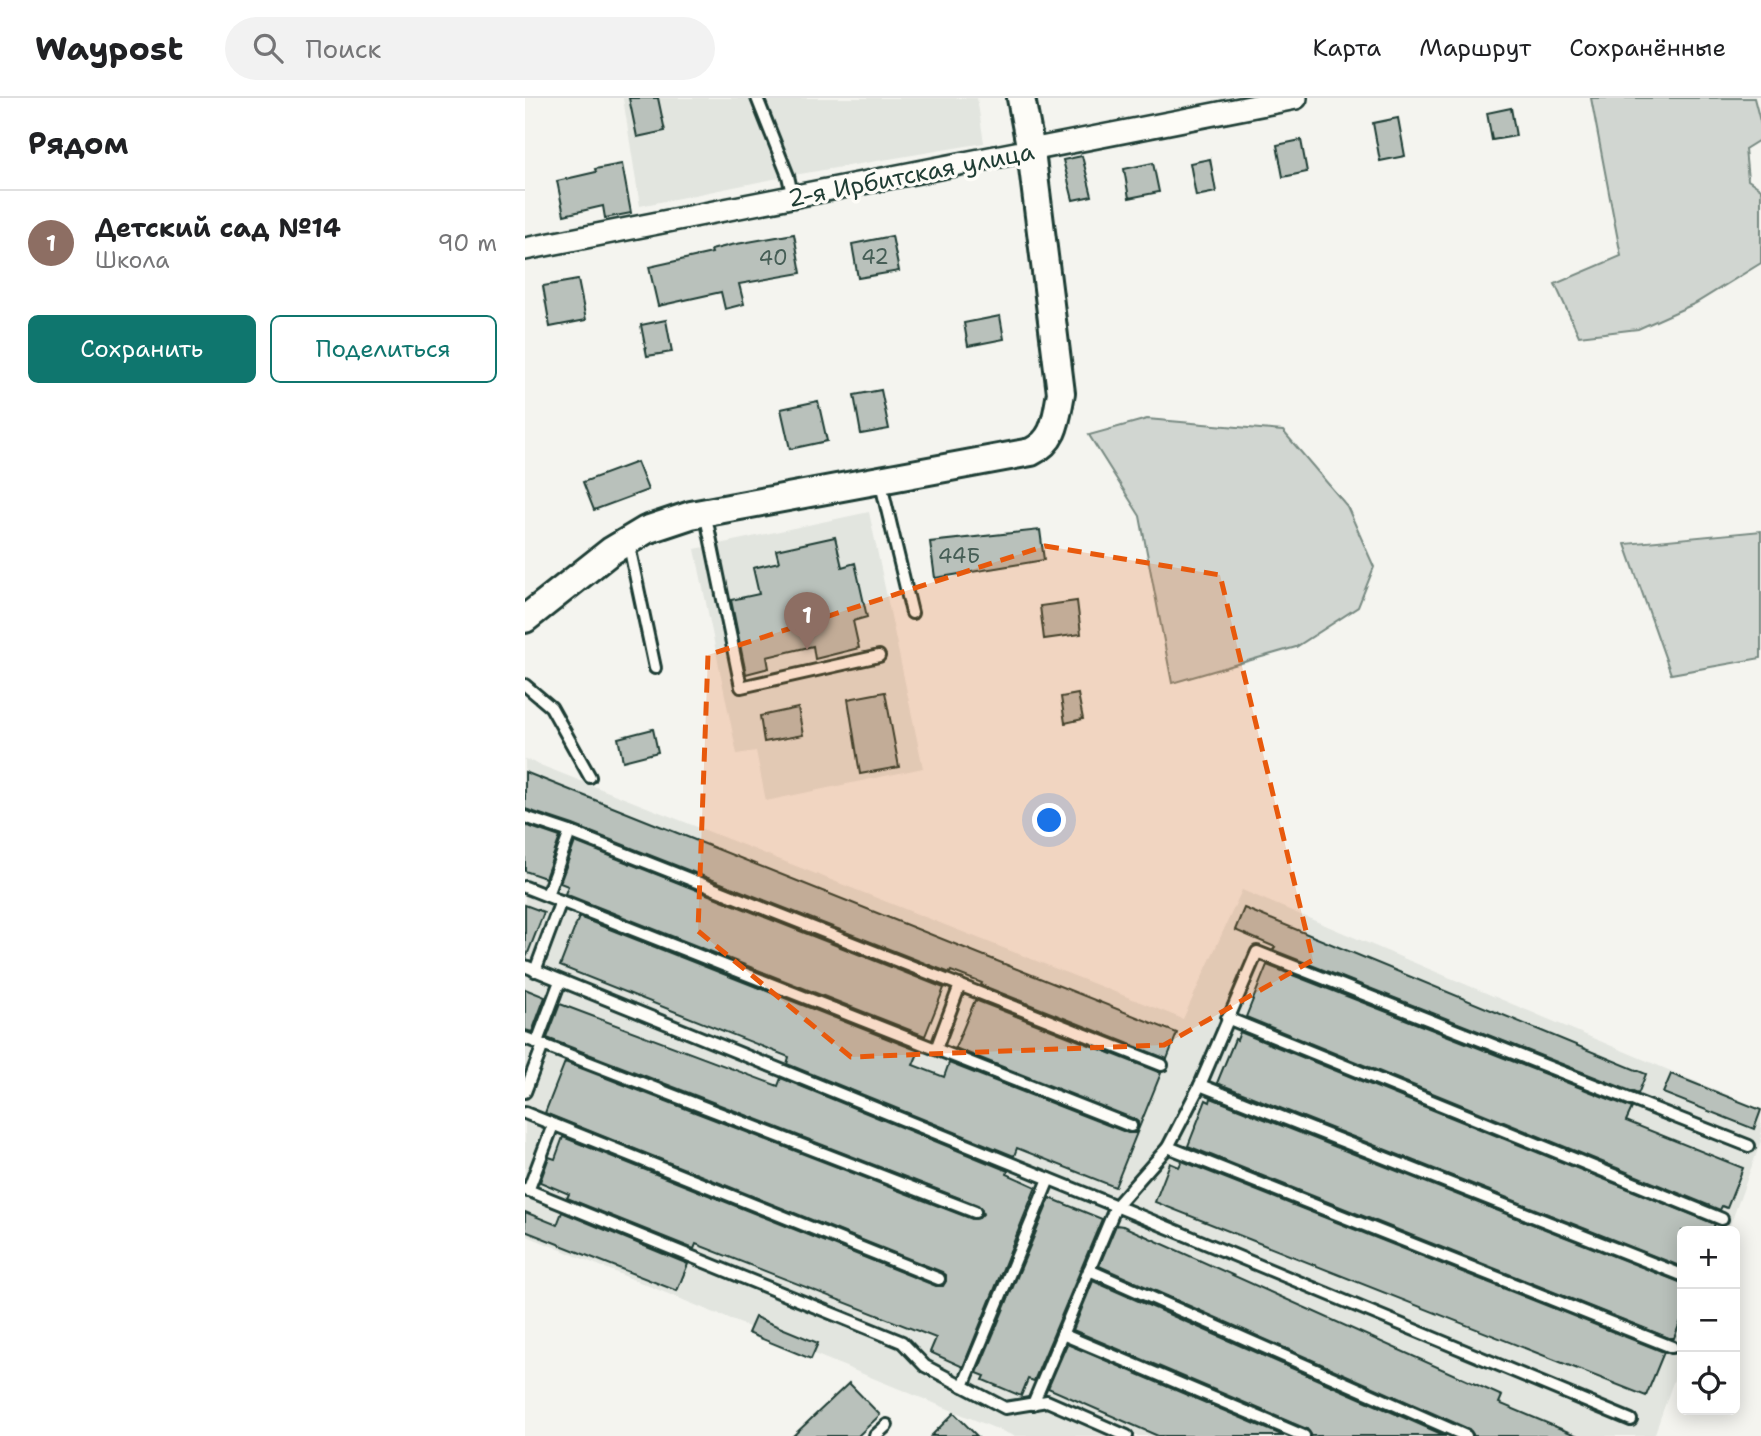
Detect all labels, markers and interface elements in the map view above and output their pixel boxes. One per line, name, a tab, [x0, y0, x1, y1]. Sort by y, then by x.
search box	[225, 17, 715, 80]
text: Waypost	[35, 26, 183, 71]
icon: search	[249, 29, 287, 67]
text: Поиск	[305, 31, 381, 66]
text: Карта	[1313, 32, 1381, 64]
text: Маршрут	[1419, 32, 1531, 64]
text: Сохранённые	[1569, 32, 1726, 64]
text: Рядом	[28, 123, 128, 164]
street label: 2-я Ирбитская улица	[785, 135, 1037, 215]
text: Детский сад №14	[95, 210, 341, 245]
text: 1	[46, 228, 56, 258]
text: 90 m	[437, 228, 497, 258]
house number: 42	[861, 243, 889, 271]
house number: 40	[758, 244, 788, 272]
text: Школа	[95, 245, 170, 275]
button: Сохранить	[28, 315, 256, 383]
button: Поделиться	[270, 315, 497, 383]
house number: 44Б	[938, 542, 980, 570]
pin: 1	[784, 592, 830, 650]
your location	[1032, 803, 1066, 837]
map controls	[1677, 1226, 1740, 1415]
button: +	[1677, 1226, 1740, 1289]
button: −	[1677, 1289, 1740, 1352]
button: locate	[1677, 1352, 1740, 1415]

